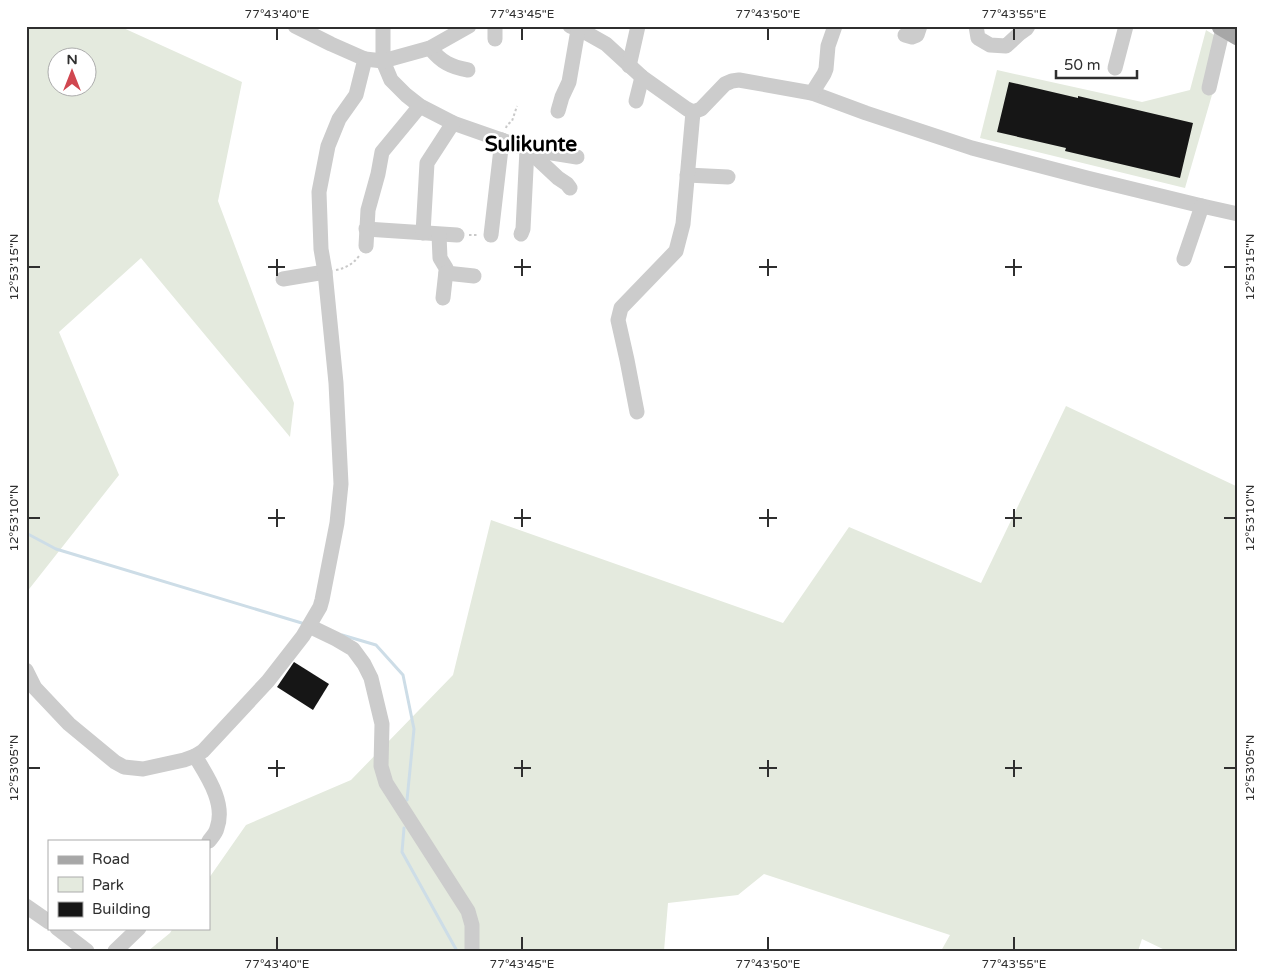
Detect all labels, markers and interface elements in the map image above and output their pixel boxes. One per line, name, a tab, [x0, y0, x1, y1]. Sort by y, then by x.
text: 77°43'40"E	[245, 7, 310, 21]
text: 77°43'45"E	[490, 7, 555, 21]
text: 77°43'50"E	[736, 7, 801, 21]
text: 77°43'55"E	[982, 7, 1047, 21]
north arrow	[48, 48, 98, 98]
scale bar	[1056, 48, 1138, 80]
text: N	[66, 51, 78, 68]
text: 50 m	[1064, 56, 1101, 74]
district label: Sulikunte	[485, 132, 577, 157]
text: 12°53'15"N	[7, 234, 21, 301]
text: 12°53'15"N	[1243, 234, 1257, 301]
text: 12°53'10"N	[7, 485, 21, 552]
text: 12°53'10"N	[1243, 485, 1257, 552]
text: 12°53'05"N	[7, 735, 21, 802]
text: 12°53'05"N	[1243, 735, 1257, 802]
legend	[48, 840, 210, 930]
text: Road	[92, 850, 130, 868]
text: Park	[92, 876, 124, 894]
text: Building	[92, 900, 151, 918]
text: 77°43'40"E	[245, 957, 310, 971]
text: 77°43'45"E	[490, 957, 555, 971]
text: 77°43'50"E	[736, 957, 801, 971]
text: 77°43'55"E	[982, 957, 1047, 971]

